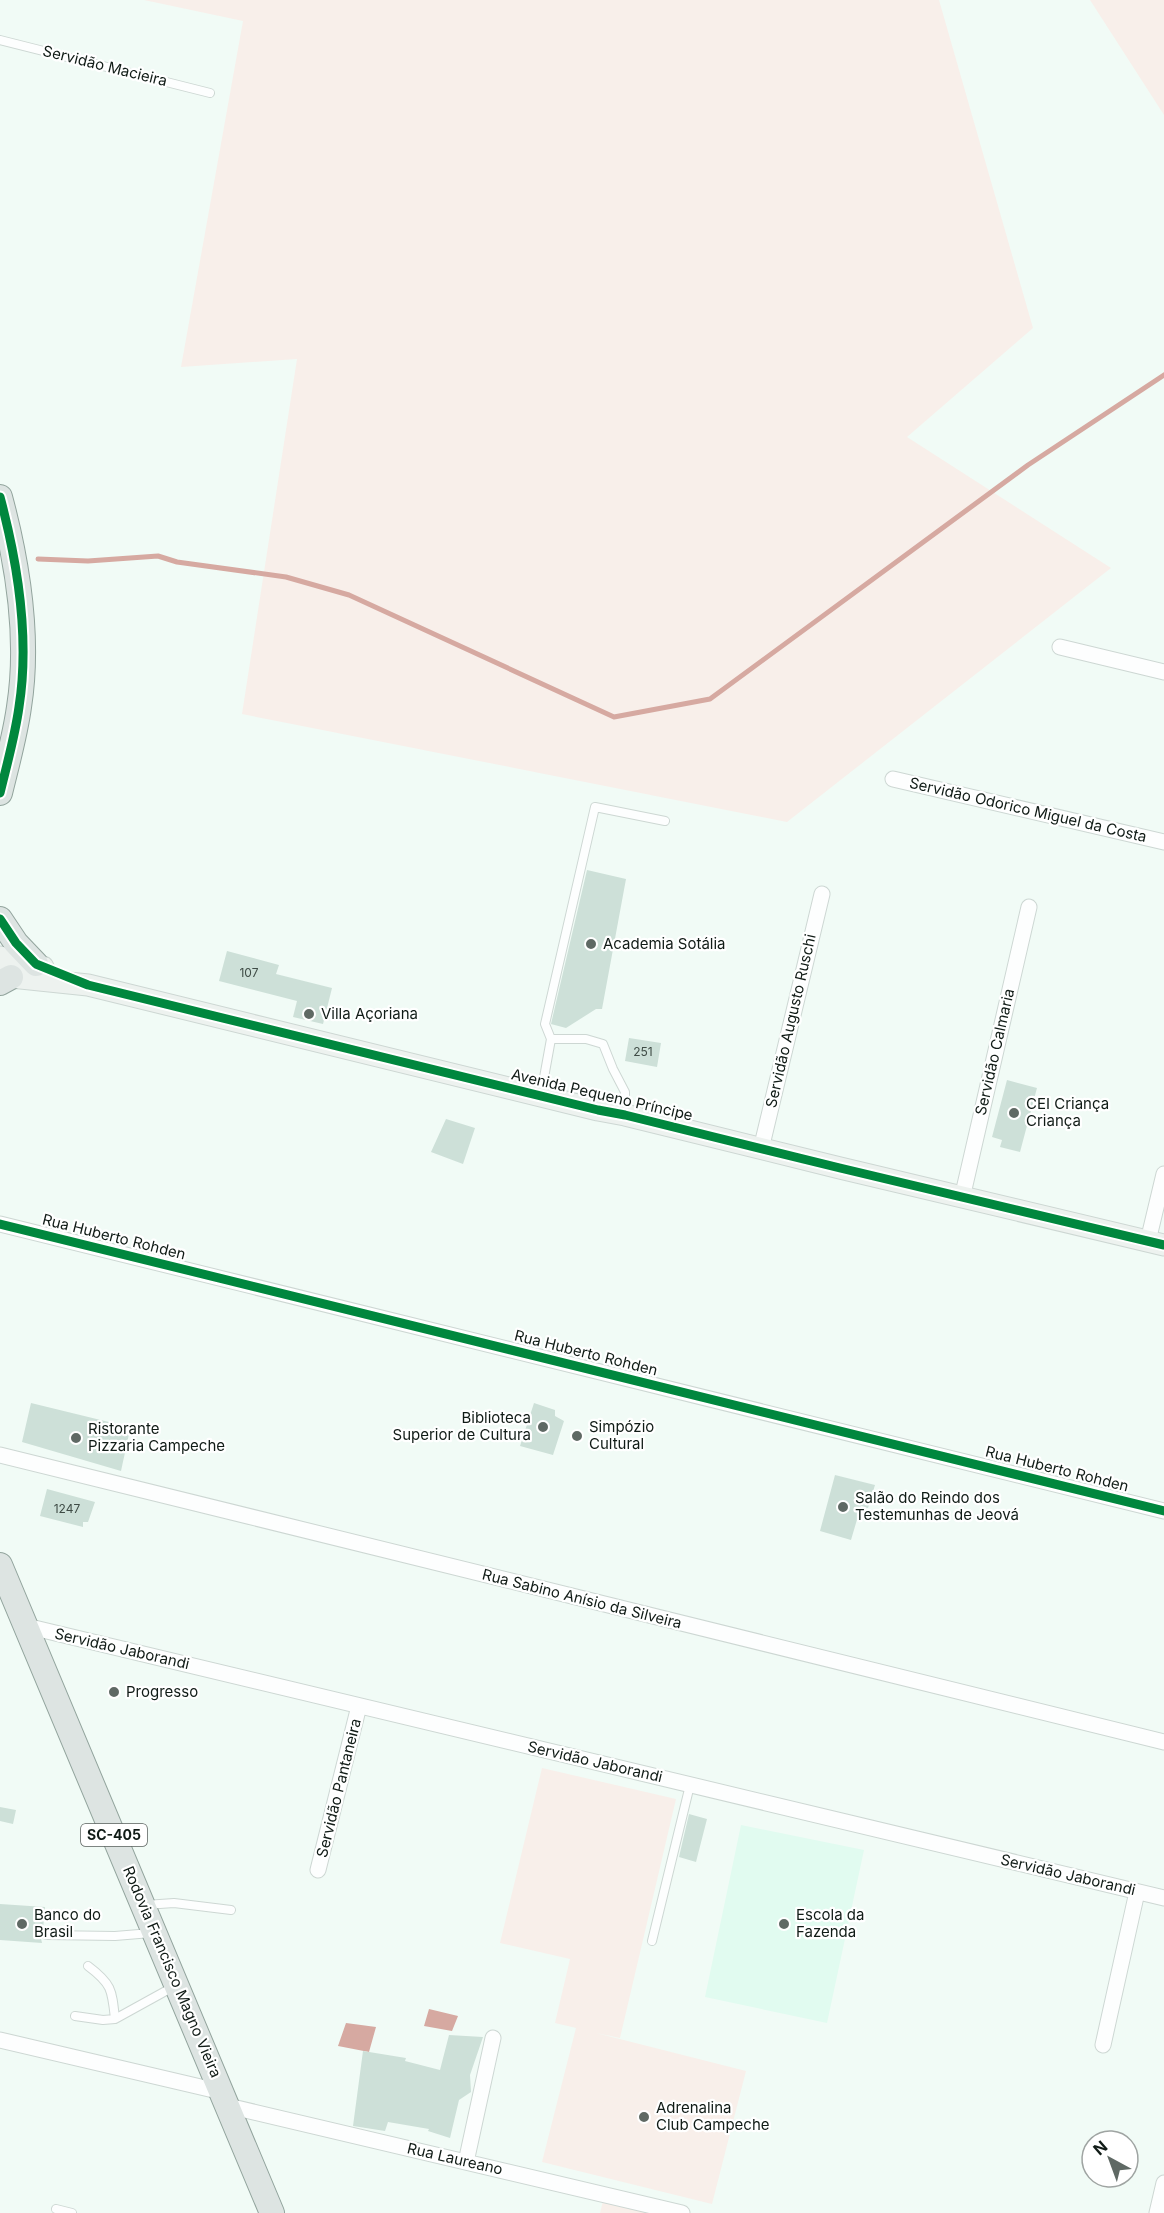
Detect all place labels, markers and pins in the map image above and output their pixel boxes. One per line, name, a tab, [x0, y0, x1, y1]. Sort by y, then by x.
place label: Academia Sotália	[603, 934, 726, 953]
marker: Academia Sotália	[584, 937, 598, 951]
place label: Villa Açoriana	[321, 1004, 418, 1023]
marker: Villa Açoriana	[302, 1007, 316, 1021]
place label: CEI Criança Criança	[1026, 1094, 1109, 1130]
marker: CEI Criança Criança	[1007, 1106, 1021, 1120]
place label: Biblioteca Superior de Cultura	[393, 1408, 531, 1444]
place label: Simpózio Cultural	[589, 1417, 654, 1453]
place label: Ristorante Pizzaria Campeche	[88, 1419, 225, 1455]
marker: Biblioteca Superior de Cultura	[536, 1420, 550, 1434]
marker: Simpózio Cultural	[570, 1429, 584, 1443]
marker: Ristorante Pizzaria Campeche	[69, 1431, 83, 1445]
place label: Salão do Reindo dos Testemunhas de Jeová	[855, 1488, 1019, 1524]
marker: Salão do Reindo dos Testemunhas de Jeová	[836, 1500, 850, 1514]
place label: Progresso	[126, 1682, 198, 1701]
marker: Progresso	[107, 1685, 121, 1699]
place label: Banco do Brasil	[34, 1905, 101, 1941]
place label: Escola da Fazenda	[796, 1905, 864, 1941]
marker: Banco do Brasil	[15, 1917, 29, 1931]
marker: Escola da Fazenda	[777, 1917, 791, 1931]
place label: Adrenalina Club Campeche	[656, 2098, 770, 2134]
marker: Adrenalina Club Campeche	[637, 2110, 651, 2124]

